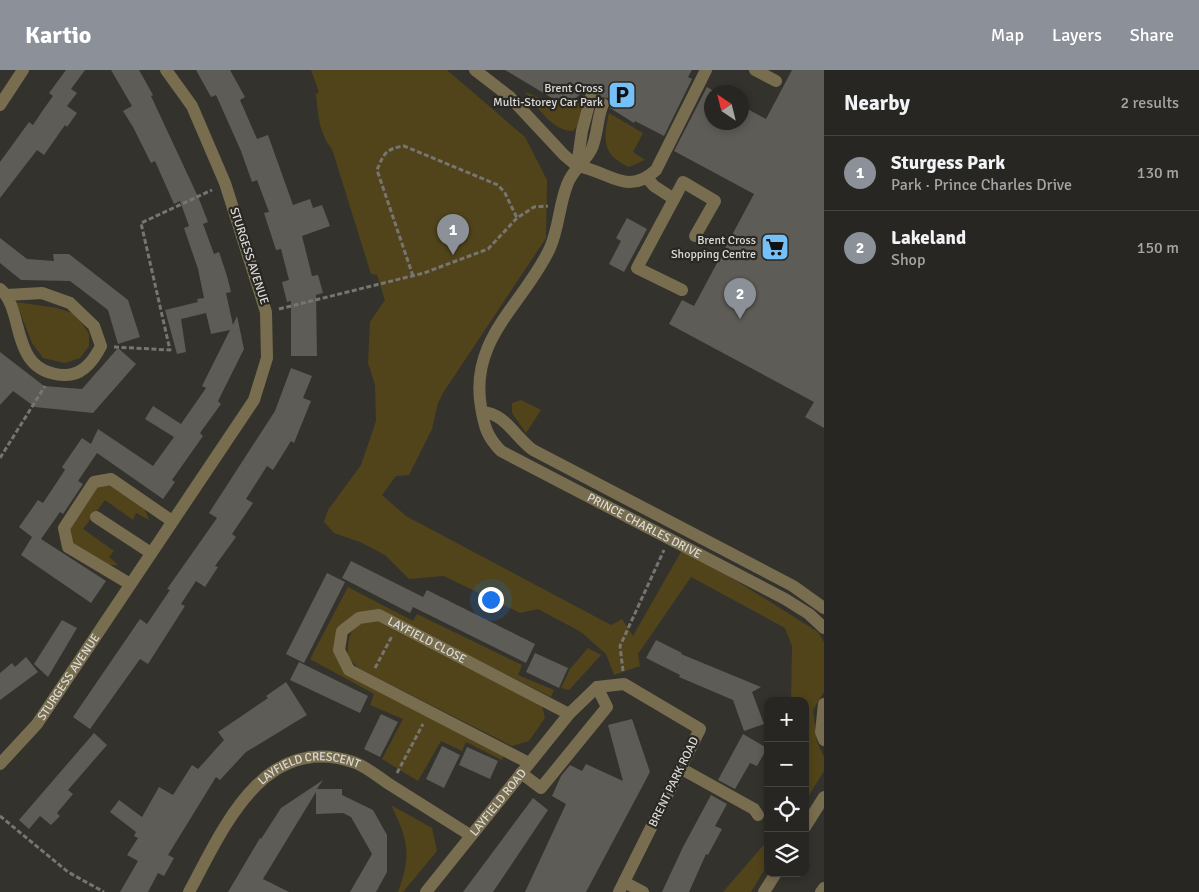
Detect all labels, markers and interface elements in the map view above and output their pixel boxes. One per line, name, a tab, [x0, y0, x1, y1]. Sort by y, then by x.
text: Kartio	[25, 20, 91, 50]
text: Map	[991, 24, 1024, 46]
text: Layers	[1052, 24, 1102, 46]
text: Share	[1130, 24, 1174, 46]
parking icon: Brent Cross Multi-Storey Car Park	[607, 80, 637, 110]
place label: Brent Cross Multi-Storey Car Park	[493, 81, 603, 110]
north arrow	[704, 85, 749, 130]
text: Nearby	[844, 90, 910, 116]
text: 2 results	[1120, 93, 1179, 113]
text: Sturgess Park	[891, 151, 1005, 175]
text: 1	[856, 163, 864, 183]
text: 130 m	[1137, 163, 1179, 183]
text: Park · Prince Charles Drive	[891, 175, 1072, 195]
street label: STURGESS AVENUE	[226, 206, 272, 307]
pin: 1	[437, 214, 469, 255]
text: Lakeland	[891, 226, 966, 250]
supermarket icon: Brent Cross Shopping Centre	[760, 232, 790, 262]
place label: Brent Cross Shopping Centre	[671, 233, 756, 262]
text: 2	[856, 238, 864, 258]
text: 150 m	[1137, 238, 1179, 258]
text: Shop	[891, 250, 925, 270]
pin: 2	[724, 278, 756, 319]
street label: PRINCE CHARLES DRIVE	[585, 490, 704, 562]
your location	[478, 587, 504, 613]
street label: LAYFIELD CLOSE	[385, 613, 469, 667]
street label: STURGESS AVENUE	[34, 631, 103, 723]
map controls	[764, 697, 809, 877]
button: +	[764, 697, 809, 742]
street label: BRENT PARK ROAD	[646, 734, 702, 829]
button: −	[764, 742, 809, 787]
street label: LAYFIELD CRESCENT	[255, 749, 363, 788]
street label: LAYFIELD ROAD	[466, 766, 530, 839]
button: locate	[764, 787, 809, 832]
button: layers	[764, 832, 809, 877]

